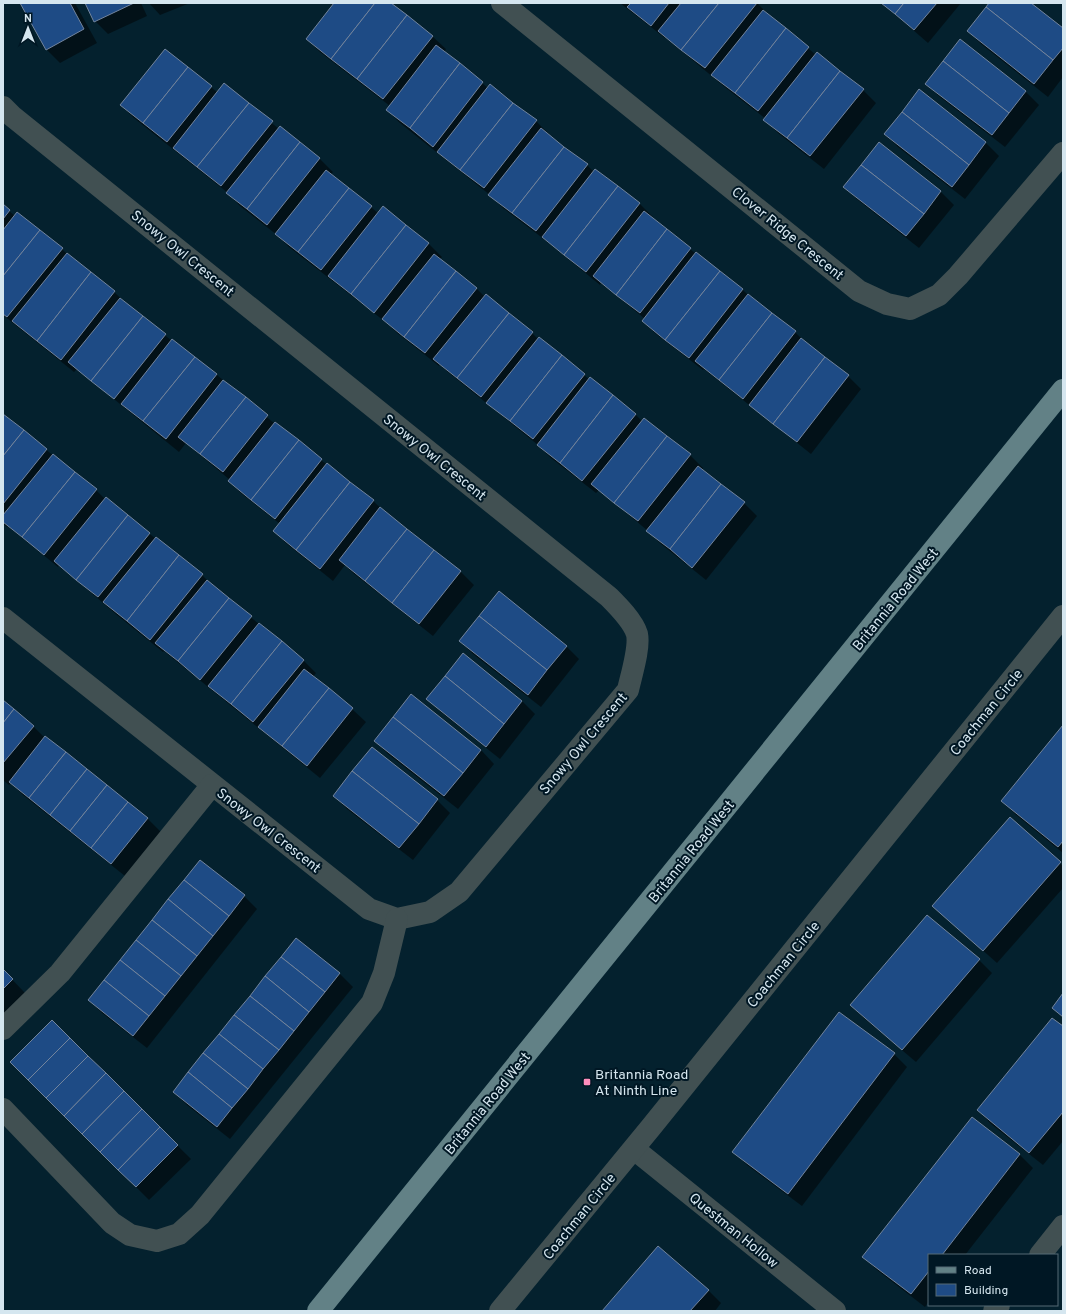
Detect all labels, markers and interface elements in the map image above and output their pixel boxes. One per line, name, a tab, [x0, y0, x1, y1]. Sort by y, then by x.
north arrow	[8, 8, 48, 48]
text: N	[24, 12, 32, 26]
street label: Clover Ridge Crescent	[728, 184, 846, 285]
street label: Snowy Owl Crescent	[127, 207, 237, 301]
street label: Snowy Owl Crescent	[379, 411, 489, 505]
street label: Britannia Road West	[850, 545, 943, 655]
street label: Coachman Circle	[947, 666, 1027, 760]
street label: Snowy Owl Crescent	[537, 690, 632, 798]
street label: Snowy Owl Crescent	[213, 785, 324, 877]
street label: Britannia Road West	[646, 797, 739, 907]
street label: Coachman Circle	[744, 918, 824, 1012]
street label: Britannia Road West	[442, 1049, 535, 1159]
place label: Britannia Road At Ninth Line	[595, 1067, 688, 1100]
marker: Britannia Road At Ninth Line	[582, 1077, 592, 1087]
street label: Coachman Circle	[540, 1170, 620, 1264]
street label: Questman Hollow	[685, 1190, 781, 1272]
legend	[928, 1254, 1058, 1306]
text: Road	[964, 1263, 992, 1279]
text: Building	[964, 1283, 1008, 1299]

